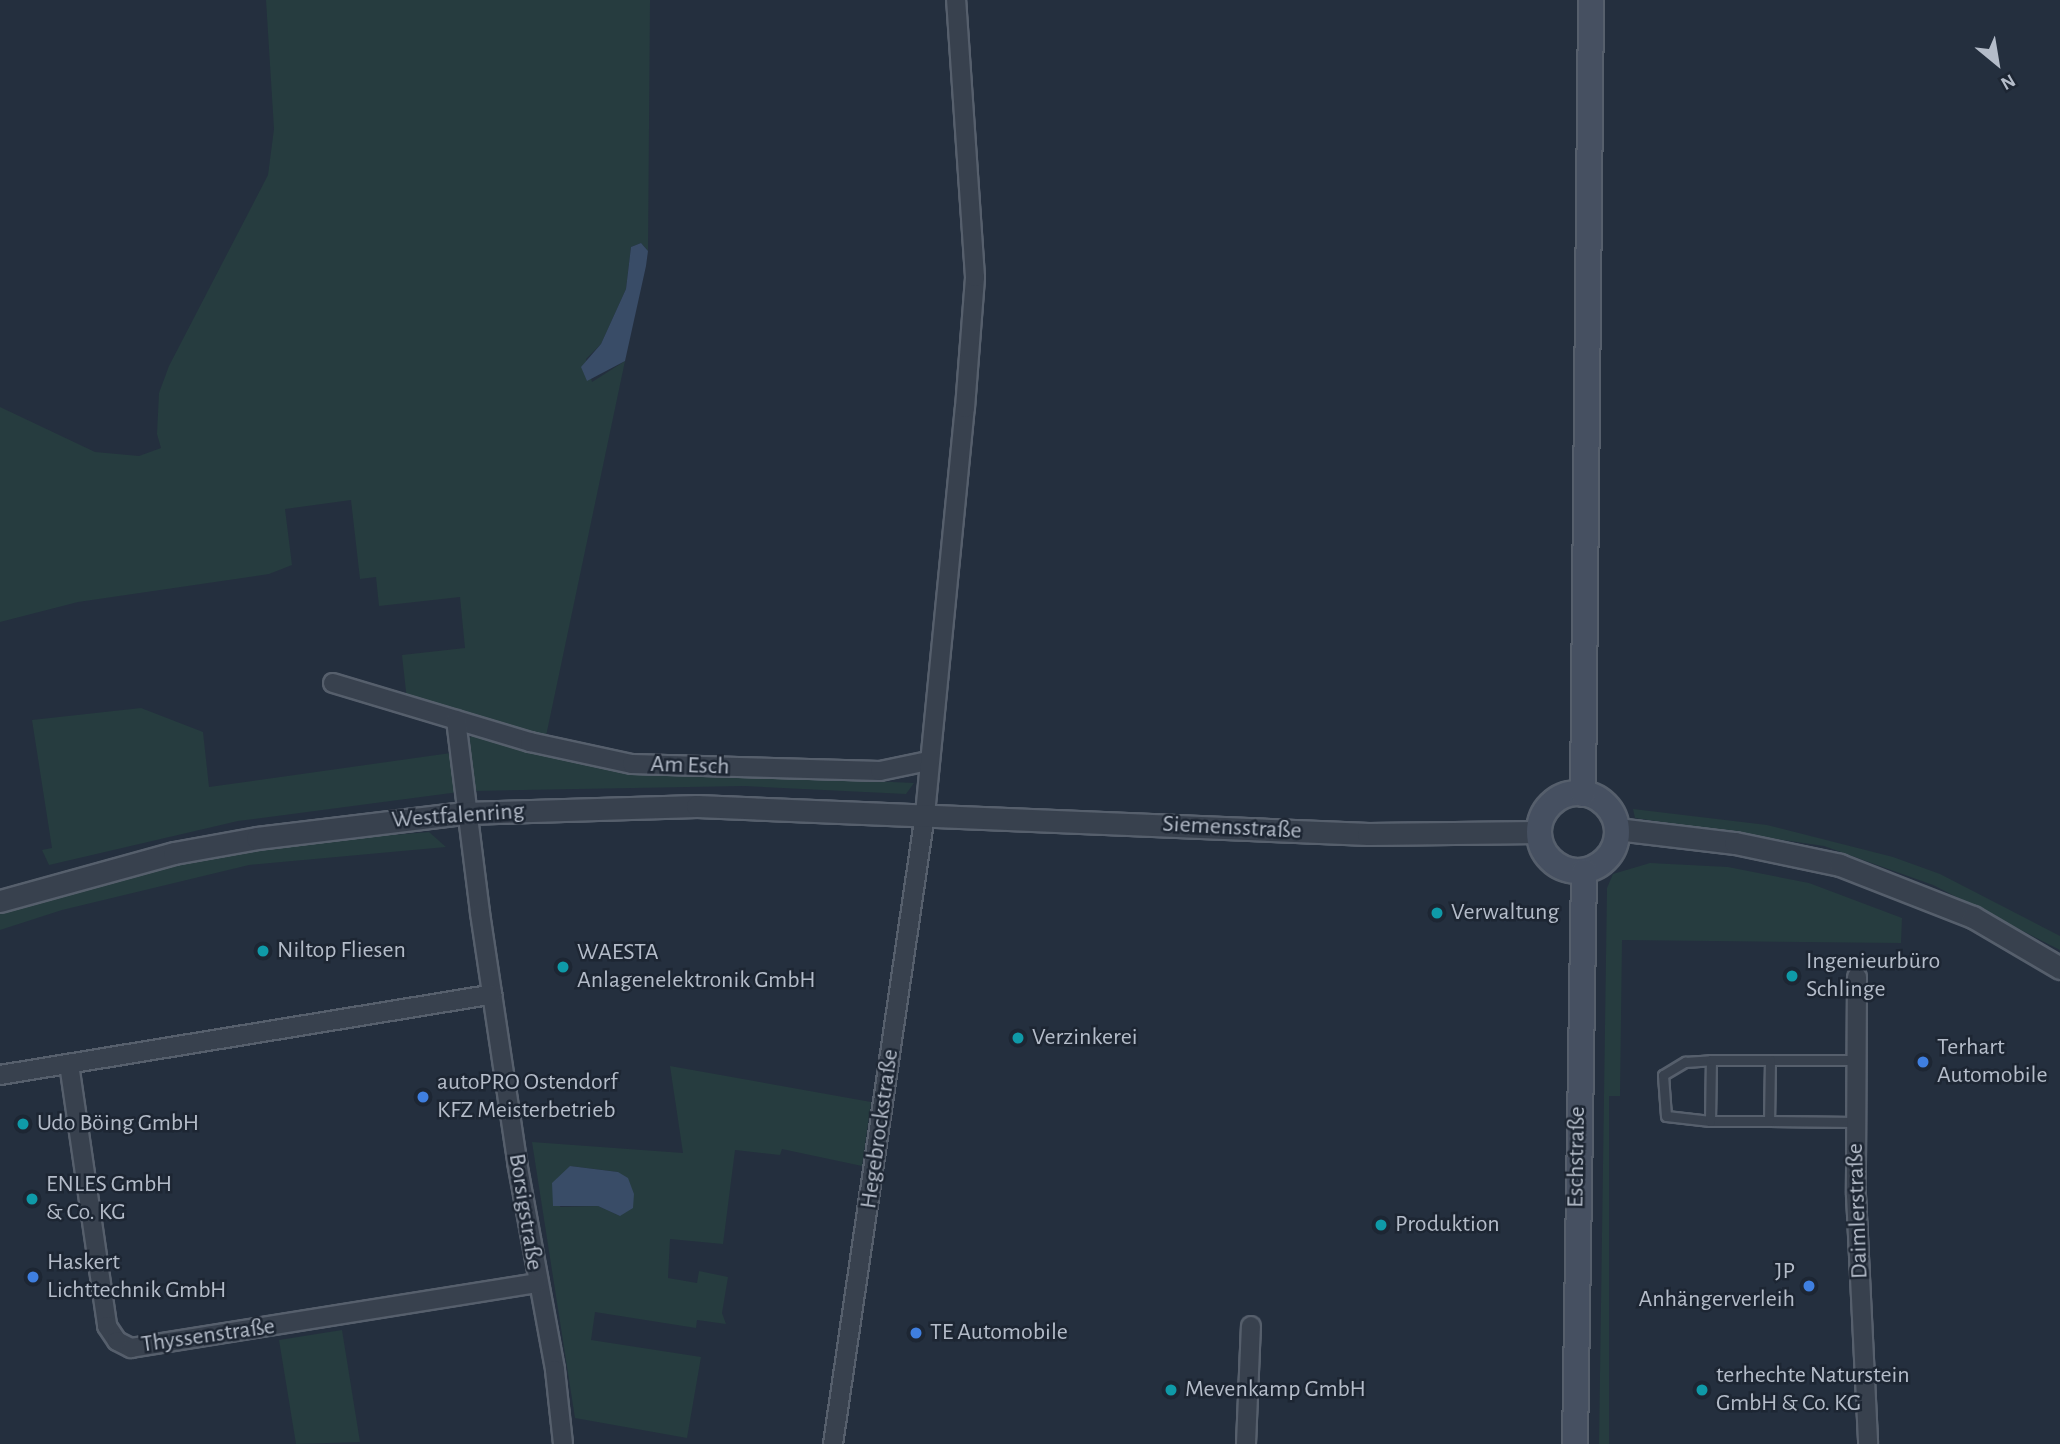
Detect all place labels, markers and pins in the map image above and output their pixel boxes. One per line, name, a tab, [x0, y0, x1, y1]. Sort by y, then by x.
place label: Verwaltung	[1451, 899, 1559, 927]
marker: Verwaltung	[1429, 905, 1445, 921]
place label: Niltop Fliesen	[277, 937, 406, 965]
place label: WAESTA Anlagenelektronik GmbH	[577, 939, 816, 995]
marker: Niltop Fliesen	[255, 943, 271, 959]
place label: Ingenieurbüro Schlinge	[1806, 948, 1940, 1004]
marker: WAESTA Anlagenelektronik GmbH	[555, 959, 571, 975]
marker: Ingenieurbüro Schlinge	[1784, 968, 1800, 984]
place label: Verzinkerei	[1032, 1024, 1138, 1052]
marker: Verzinkerei	[1010, 1030, 1026, 1046]
place label: Terhart Automobile	[1937, 1034, 2048, 1090]
marker: Terhart Automobile	[1915, 1054, 1931, 1070]
place label: autoPRO Ostendorf KFZ Meisterbetrieb	[437, 1069, 618, 1125]
marker: autoPRO Ostendorf KFZ Meisterbetrieb	[415, 1089, 431, 1105]
place label: Udo Böing GmbH	[37, 1110, 199, 1138]
marker: Udo Böing GmbH	[15, 1116, 31, 1132]
place label: ENLES GmbH & Co. KG	[46, 1171, 172, 1227]
marker: ENLES GmbH & Co. KG	[24, 1191, 40, 1207]
place label: Produktion	[1395, 1211, 1500, 1239]
marker: Produktion	[1373, 1217, 1389, 1233]
place label: Haskert Lichttechnik GmbH	[47, 1249, 227, 1305]
place label: JP Anhängerverleih	[1639, 1258, 1795, 1314]
marker: Haskert Lichttechnik GmbH	[25, 1269, 41, 1285]
marker: JP Anhängerverleih	[1801, 1278, 1817, 1294]
place label: TE Automobile	[930, 1319, 1068, 1347]
marker: TE Automobile	[908, 1325, 924, 1341]
place label: terhechte Naturstein GmbH & Co. KG	[1716, 1362, 1910, 1418]
place label: Mevenkamp GmbH	[1185, 1376, 1366, 1404]
marker: Mevenkamp GmbH	[1163, 1382, 1179, 1398]
marker: terhechte Naturstein GmbH & Co. KG	[1694, 1382, 1710, 1398]

